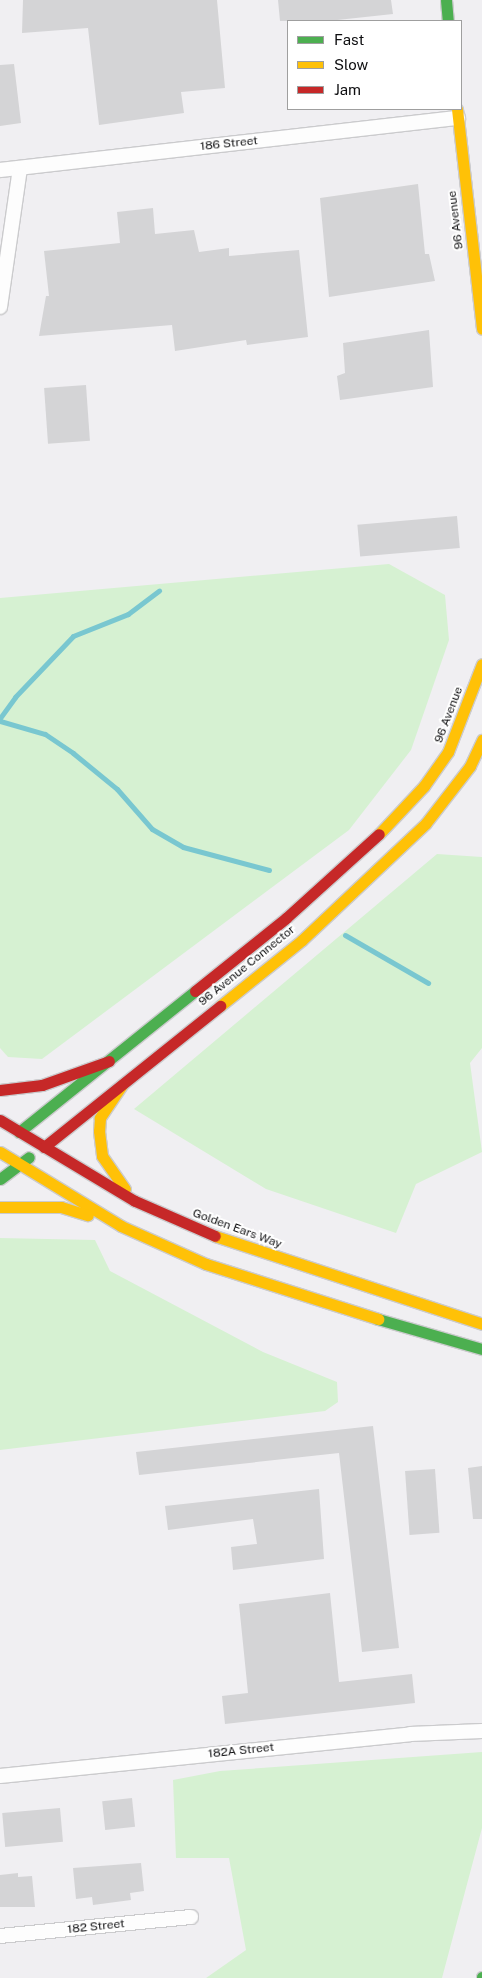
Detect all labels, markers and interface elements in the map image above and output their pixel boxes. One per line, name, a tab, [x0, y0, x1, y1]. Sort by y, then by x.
legend	[287, 20, 462, 110]
text: Fast	[334, 31, 364, 48]
text: Slow	[334, 56, 368, 73]
text: Jam	[334, 81, 361, 98]
street label: 186 Street	[199, 134, 259, 154]
street label: 96 Avenue	[445, 190, 467, 250]
street label: 96 Avenue	[432, 685, 466, 745]
street label: 96 Avenue Connector	[196, 923, 298, 1009]
street label: Golden Ears Way	[190, 1206, 284, 1252]
street label: 182A Street	[207, 1740, 275, 1762]
street label: 182 Street	[67, 1917, 125, 1937]

